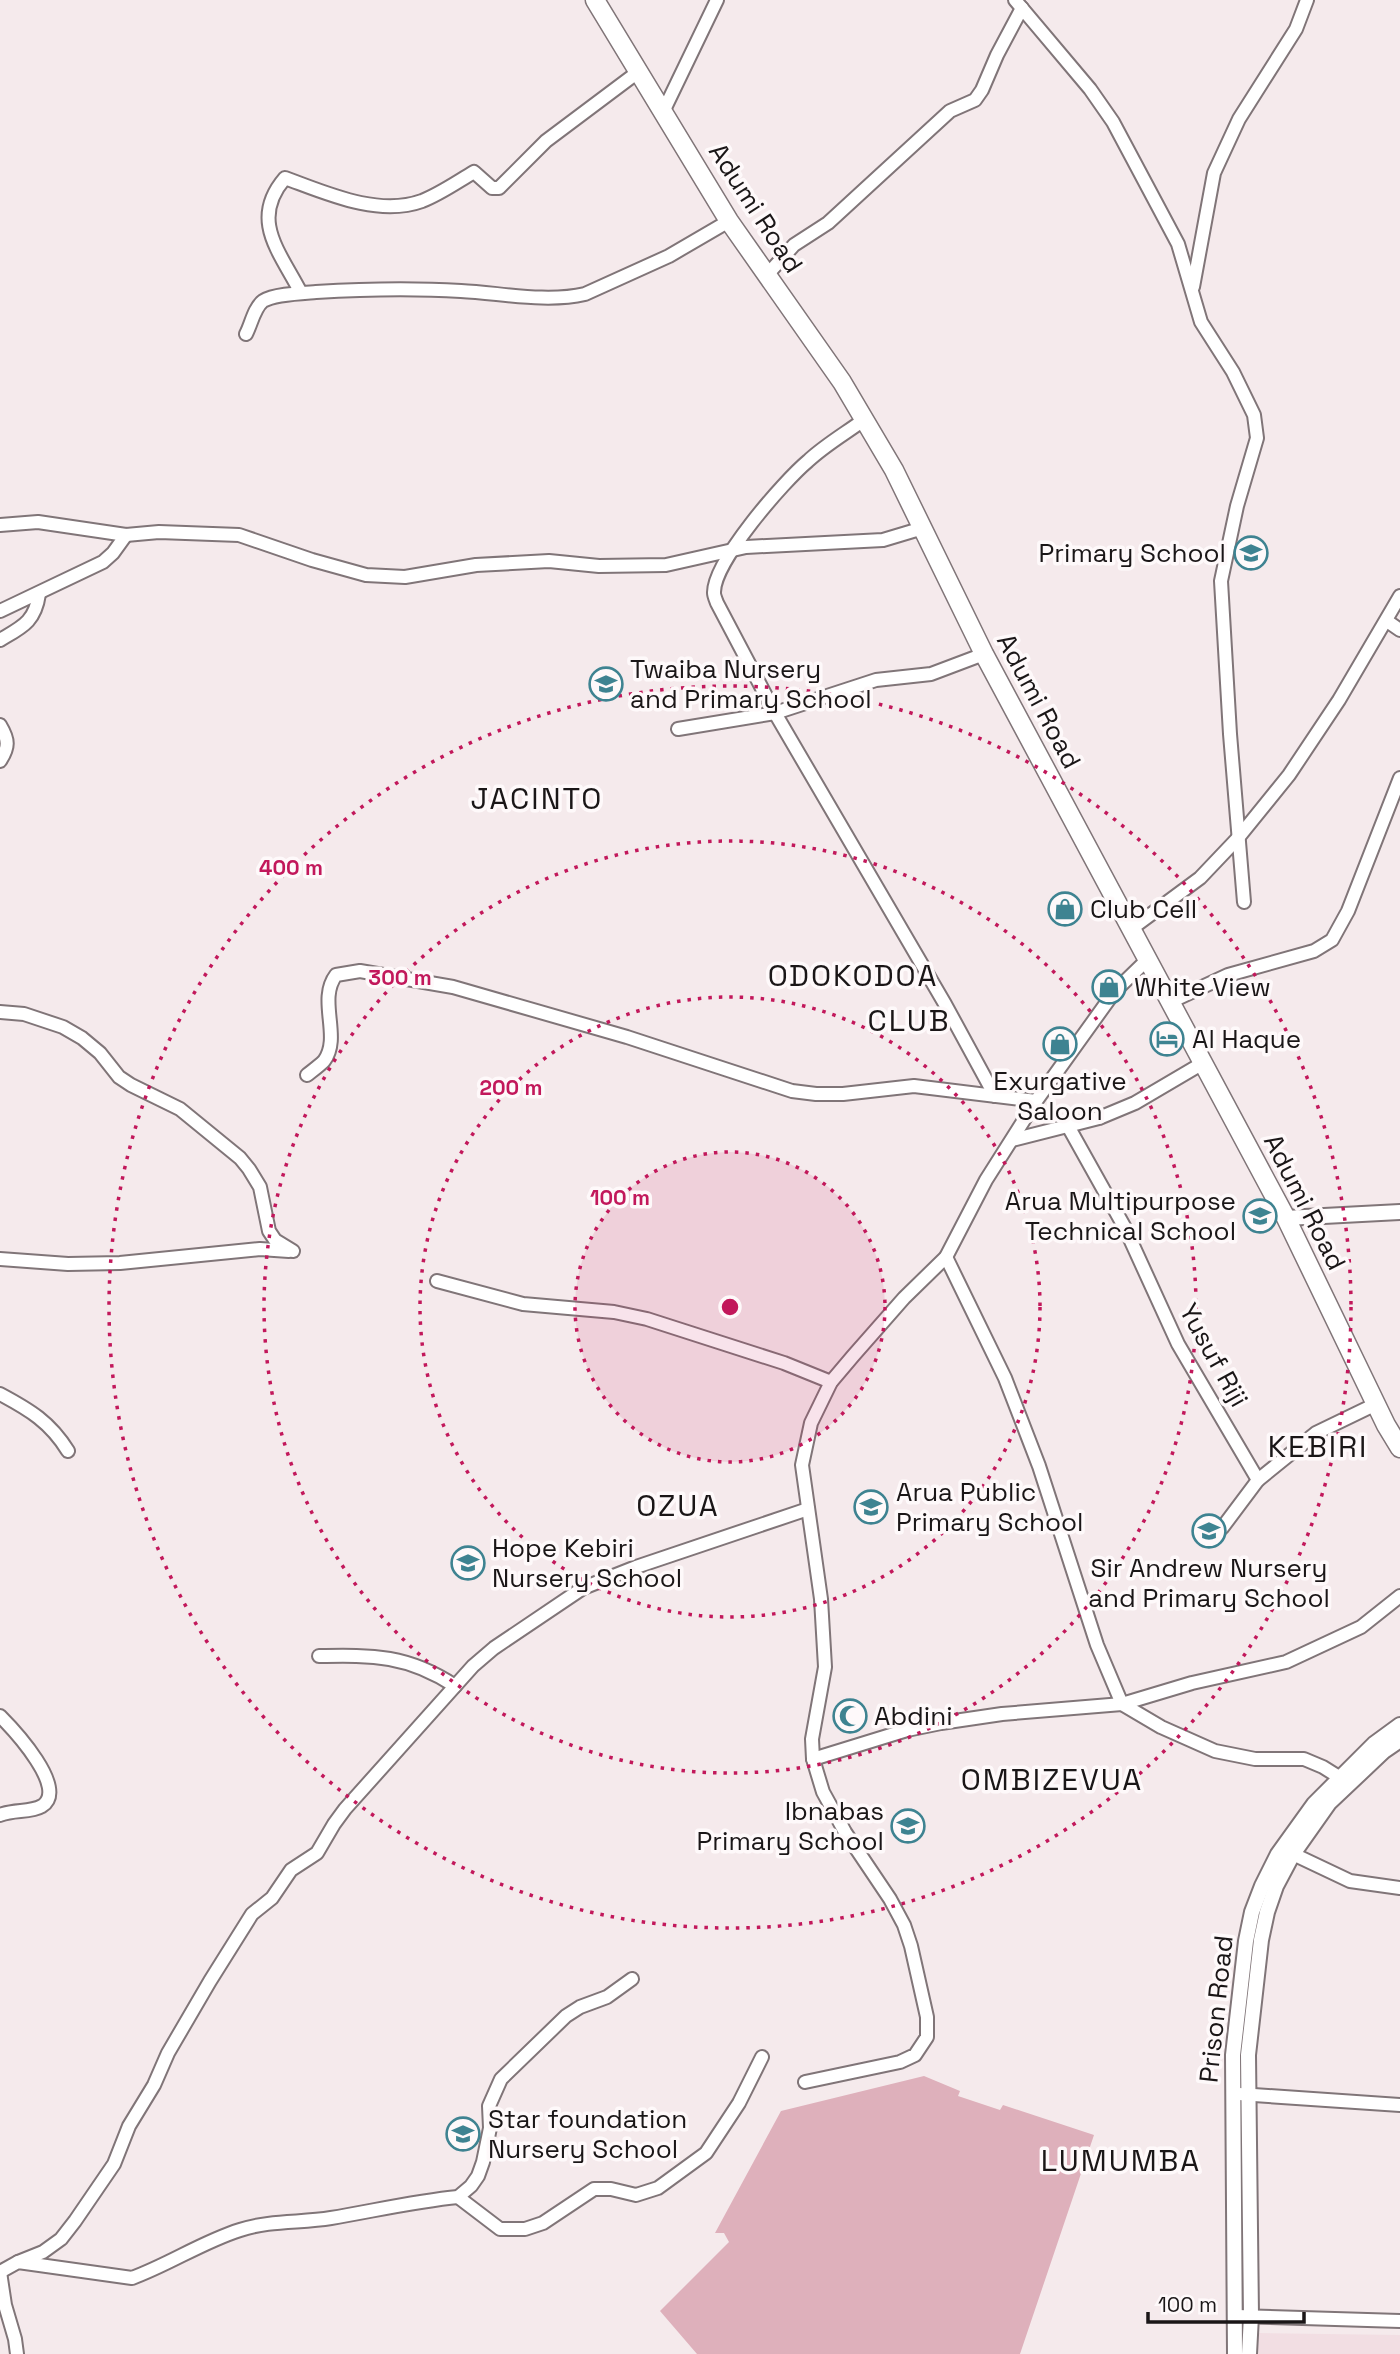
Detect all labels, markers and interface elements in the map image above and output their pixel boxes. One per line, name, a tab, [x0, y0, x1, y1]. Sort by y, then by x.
street label: Adumi Road	[701, 137, 811, 279]
school or university icon: Primary School	[1232, 534, 1270, 572]
place label: Primary School	[1039, 536, 1226, 570]
street label: Adumi Road	[989, 628, 1089, 774]
place label: Twaiba Nursery and Primary School	[630, 652, 872, 716]
school or university icon: Twaiba Nursery and Primary School	[587, 665, 625, 703]
district label: JACINTO	[471, 779, 603, 818]
text: 400 m	[259, 854, 323, 881]
shop icon: Club Cell	[1046, 890, 1084, 928]
place label: Club Cell	[1090, 892, 1197, 926]
district label: ODOKODOA	[768, 956, 938, 995]
text: 300 m	[368, 964, 432, 991]
shop icon: White View	[1090, 968, 1128, 1006]
place label: White View	[1134, 970, 1271, 1004]
district label: CLUB	[868, 1001, 951, 1040]
hotel icon: Al Haque	[1148, 1020, 1186, 1058]
place label: Al Haque	[1192, 1022, 1301, 1056]
shop icon: Exurgative Saloon	[1041, 1025, 1079, 1063]
place label: Exurgative Saloon	[993, 1064, 1127, 1128]
text: 200 m	[480, 1074, 542, 1101]
street label: Adumi Road	[1256, 1128, 1354, 1276]
text: 100 m	[590, 1184, 650, 1211]
place label: Arua Multipurpose Technical School	[1005, 1184, 1236, 1248]
school or university icon: Arua Multipurpose Technical School	[1241, 1197, 1279, 1235]
centre of rings	[718, 1295, 742, 1319]
street label: Yusuf Riji	[1172, 1297, 1256, 1413]
district label: KEBIRI	[1268, 1427, 1368, 1466]
place label: Arua Public Primary School	[896, 1475, 1083, 1539]
district label: OZUA	[636, 1486, 720, 1525]
school or university icon: Arua Public Primary School	[852, 1488, 890, 1526]
school or university icon: Sir Andrew Nursery and Primary School	[1190, 1512, 1228, 1550]
place label: Hope Kebiri Nursery School	[492, 1531, 682, 1595]
school or university icon: Hope Kebiri Nursery School	[449, 1544, 487, 1582]
place label: Sir Andrew Nursery and Primary School	[1088, 1551, 1330, 1615]
mosque icon: Abdini	[831, 1697, 869, 1735]
place label: Abdini	[874, 1699, 953, 1733]
district label: OMBIZEVUA	[961, 1760, 1143, 1799]
place label: Ibnabas Primary School	[697, 1794, 884, 1858]
school or university icon: Ibnabas Primary School	[889, 1807, 927, 1845]
street label: Prison Road	[1191, 1934, 1241, 2084]
place label: Star foundation Nursery School	[488, 2102, 687, 2166]
school or university icon: Star foundation Nursery School	[444, 2115, 482, 2153]
district label: LUMUMBA	[1041, 2141, 1201, 2180]
scale bar	[1148, 2280, 1304, 2324]
text: 100 m	[1158, 2291, 1217, 2318]

